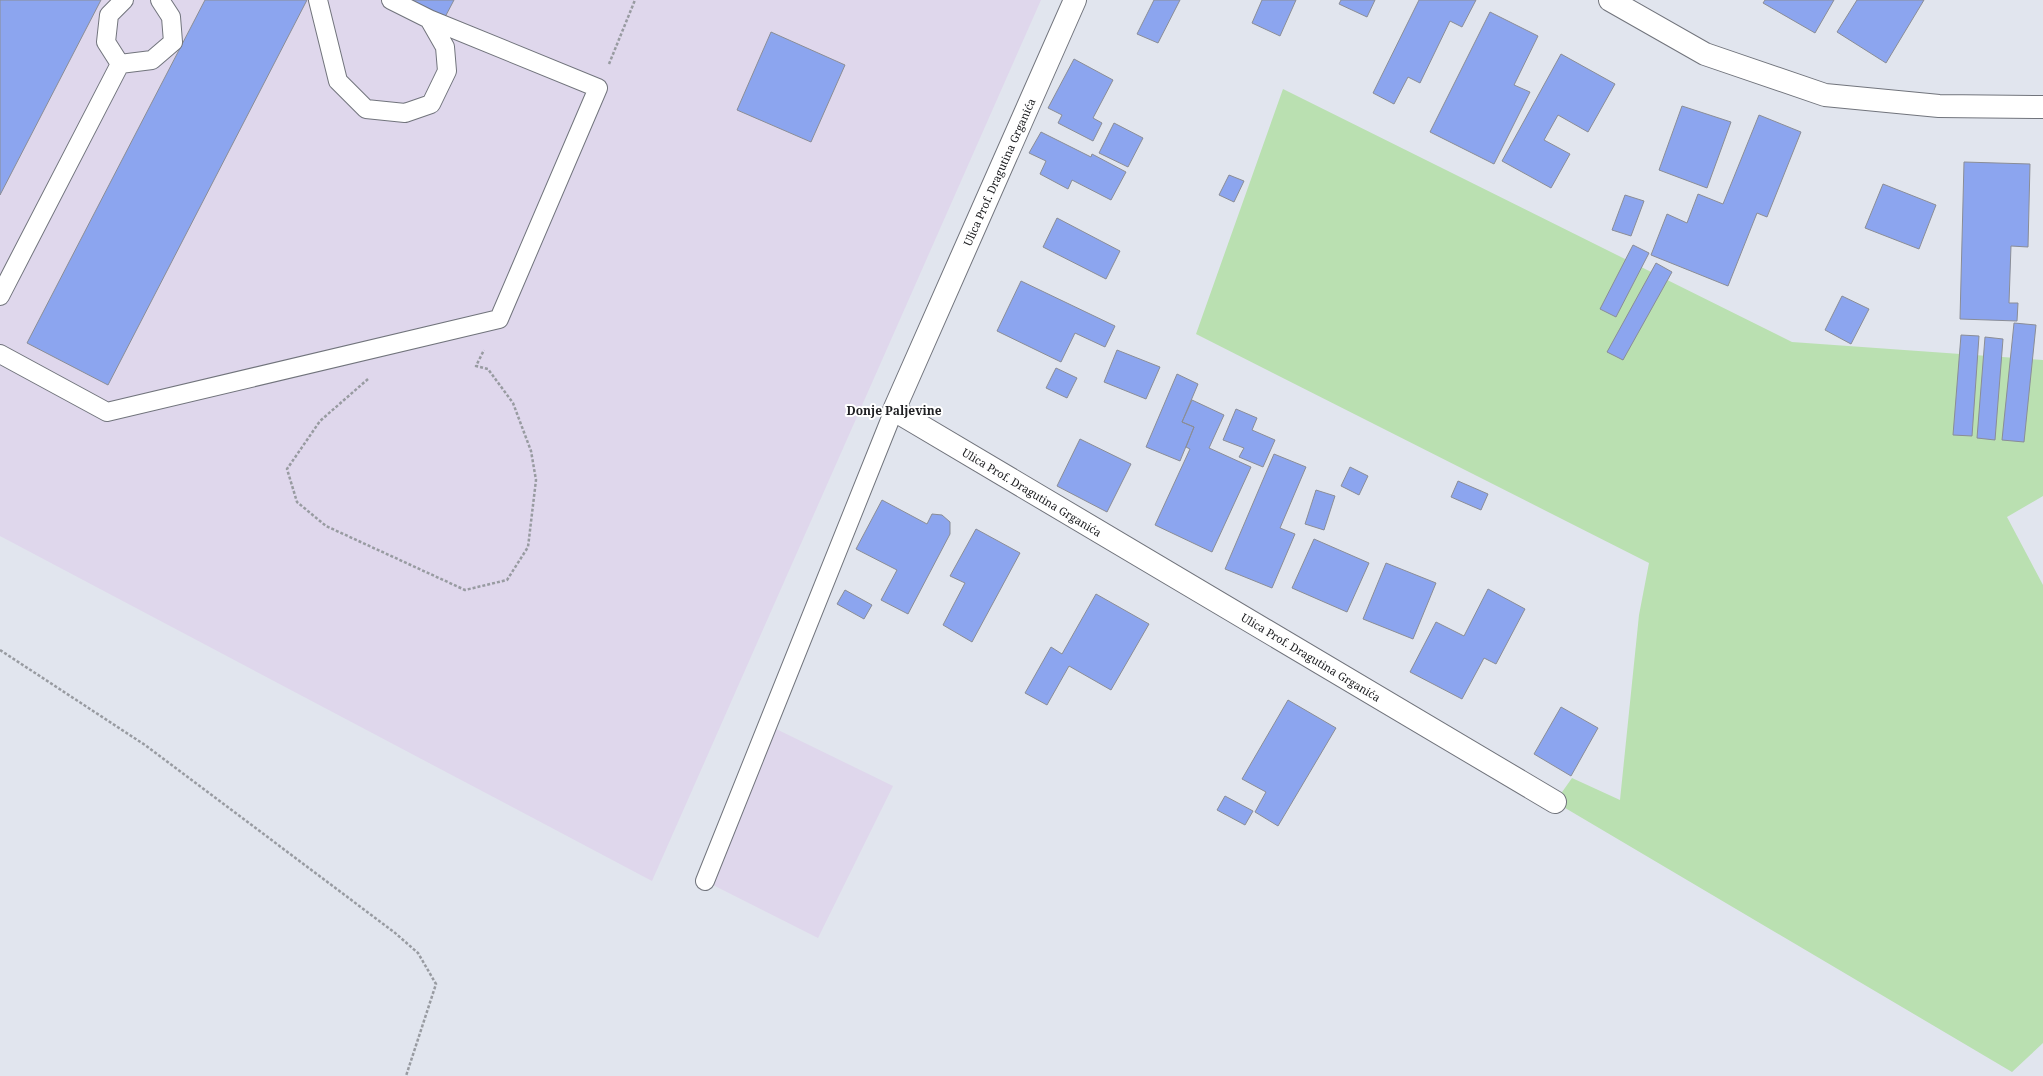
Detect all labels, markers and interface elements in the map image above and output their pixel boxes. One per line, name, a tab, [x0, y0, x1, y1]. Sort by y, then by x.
street label: Ulica Prof. Dragutina Grganića	[960, 96, 1038, 248]
district label: Donje Paljevine	[846, 402, 942, 419]
street label: Ulica Prof. Dragutina Grganića	[960, 444, 1104, 540]
street label: Ulica Prof. Dragutina Grganića	[1239, 609, 1383, 705]

